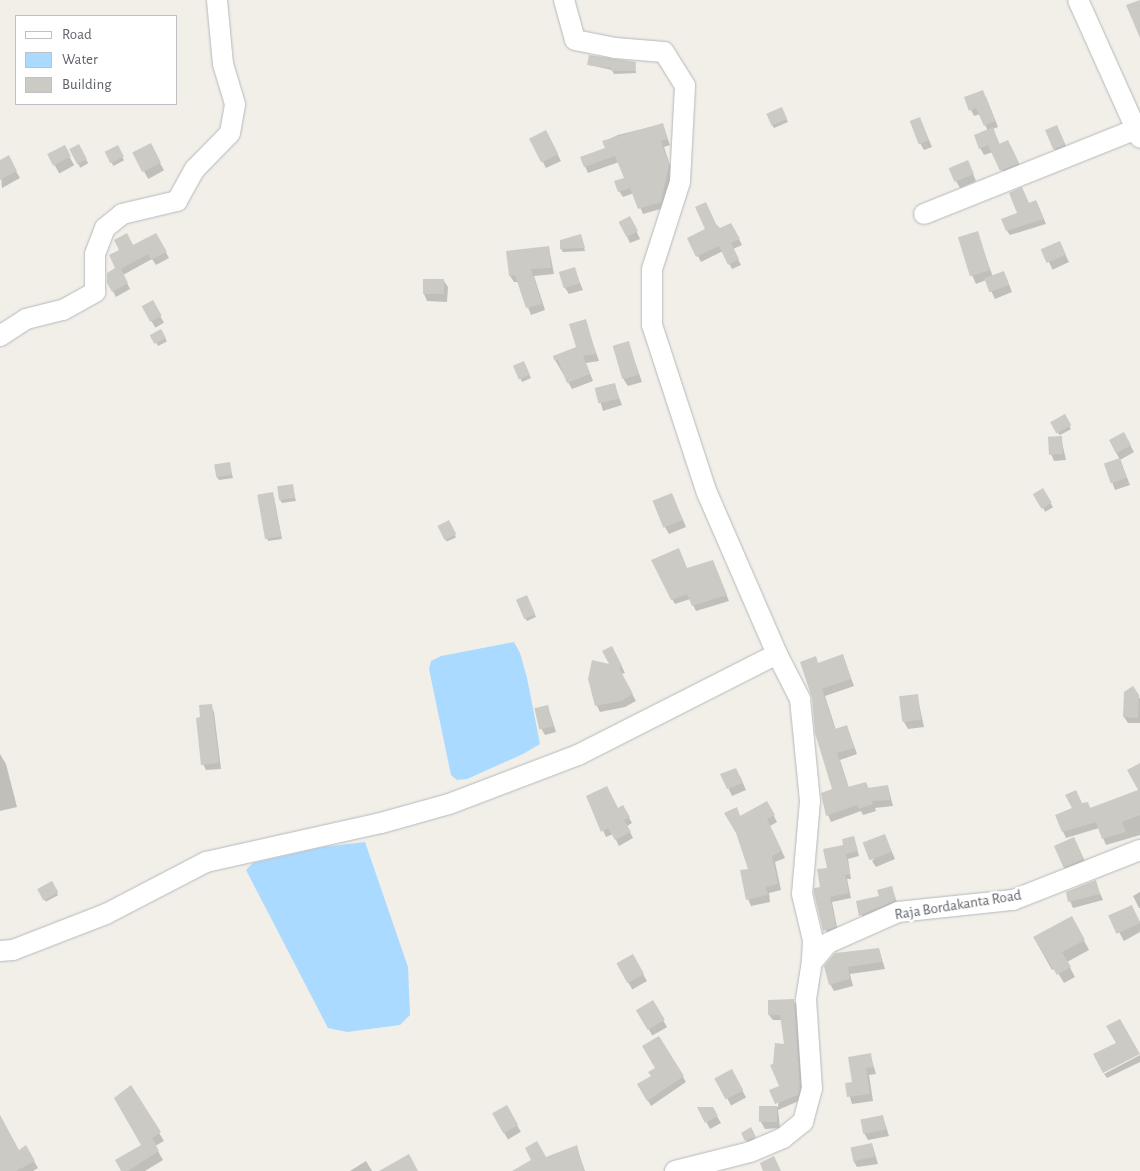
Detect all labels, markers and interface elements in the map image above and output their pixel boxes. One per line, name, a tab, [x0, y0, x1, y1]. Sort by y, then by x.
legend	[15, 15, 178, 105]
text: Road	[62, 27, 92, 42]
text: Water	[62, 52, 98, 67]
text: Building	[62, 77, 112, 92]
street label: Raja Bordakanta Road	[893, 886, 1023, 924]

